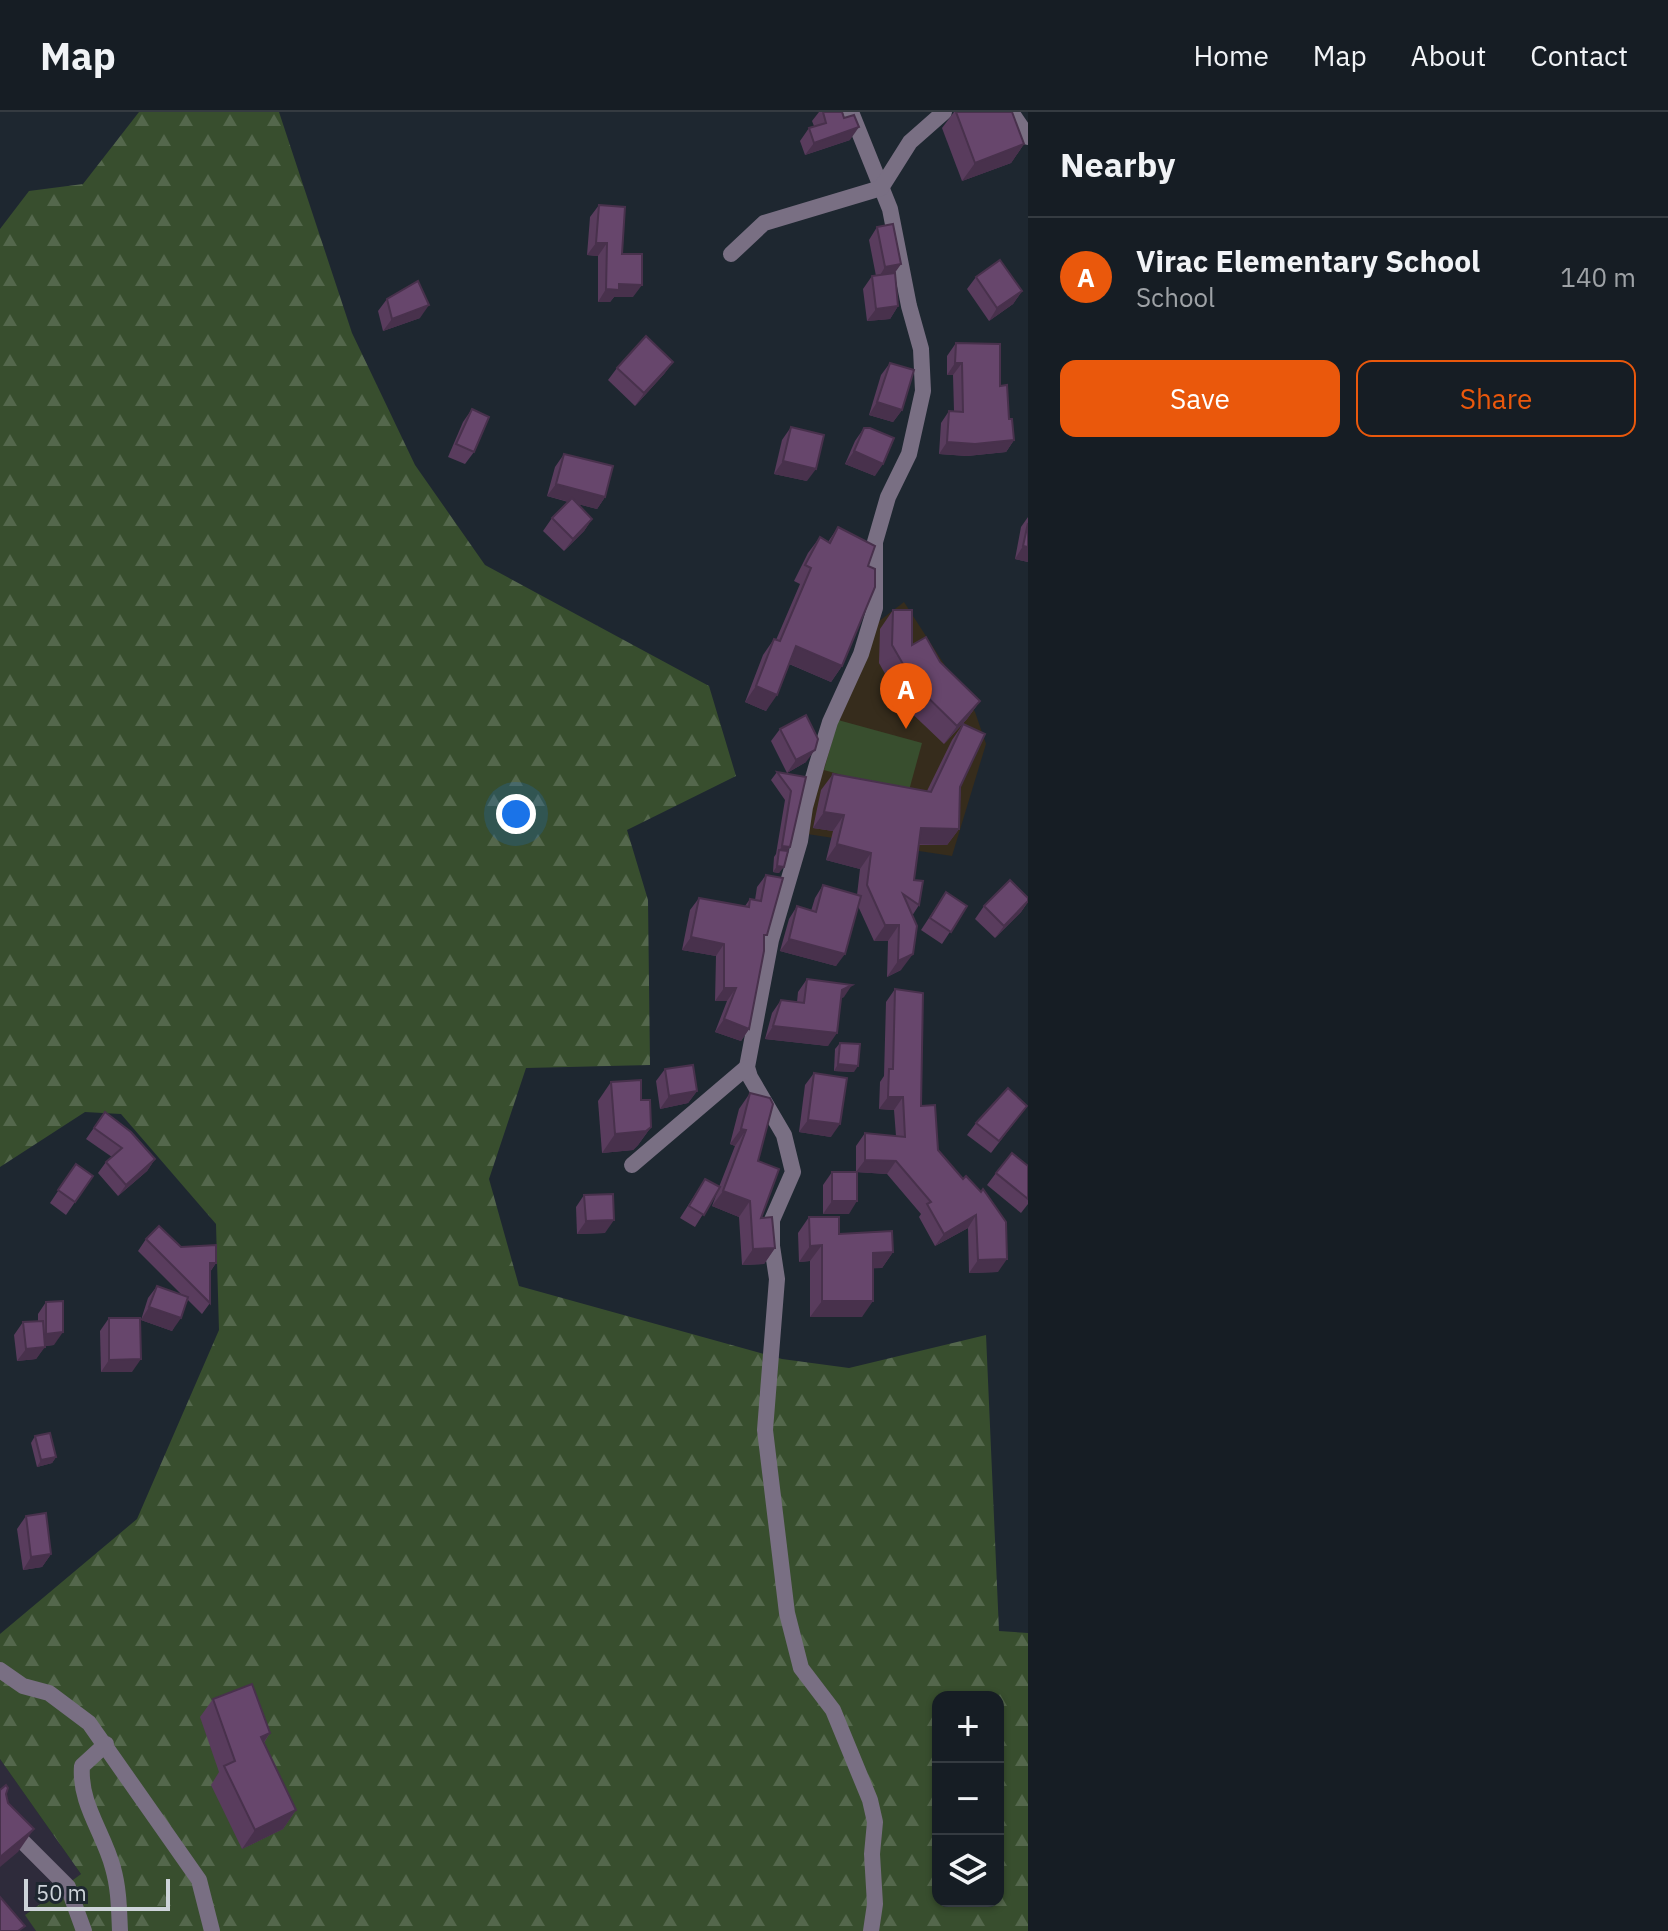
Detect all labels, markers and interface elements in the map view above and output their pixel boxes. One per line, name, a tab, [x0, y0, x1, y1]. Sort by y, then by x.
text: Map	[40, 31, 116, 80]
text: Home	[1193, 37, 1269, 74]
text: Map	[1313, 37, 1367, 74]
text: About	[1411, 37, 1486, 74]
text: Contact	[1530, 37, 1628, 74]
text: Nearby	[1060, 142, 1175, 186]
text: Virac Elementary School	[1136, 241, 1480, 280]
text: A	[1077, 260, 1095, 294]
text: 140 m	[1560, 260, 1636, 294]
text: School	[1136, 280, 1215, 314]
button: Save	[1060, 360, 1340, 437]
button: Share	[1356, 360, 1636, 437]
pin: A	[880, 663, 932, 729]
your location	[496, 794, 536, 834]
map controls	[932, 1691, 1004, 1907]
button: +	[932, 1691, 1004, 1763]
button: −	[932, 1763, 1004, 1835]
button: layers	[932, 1835, 1004, 1907]
scale bar	[24, 1875, 170, 1911]
text: 50 m	[36, 1878, 87, 1907]

